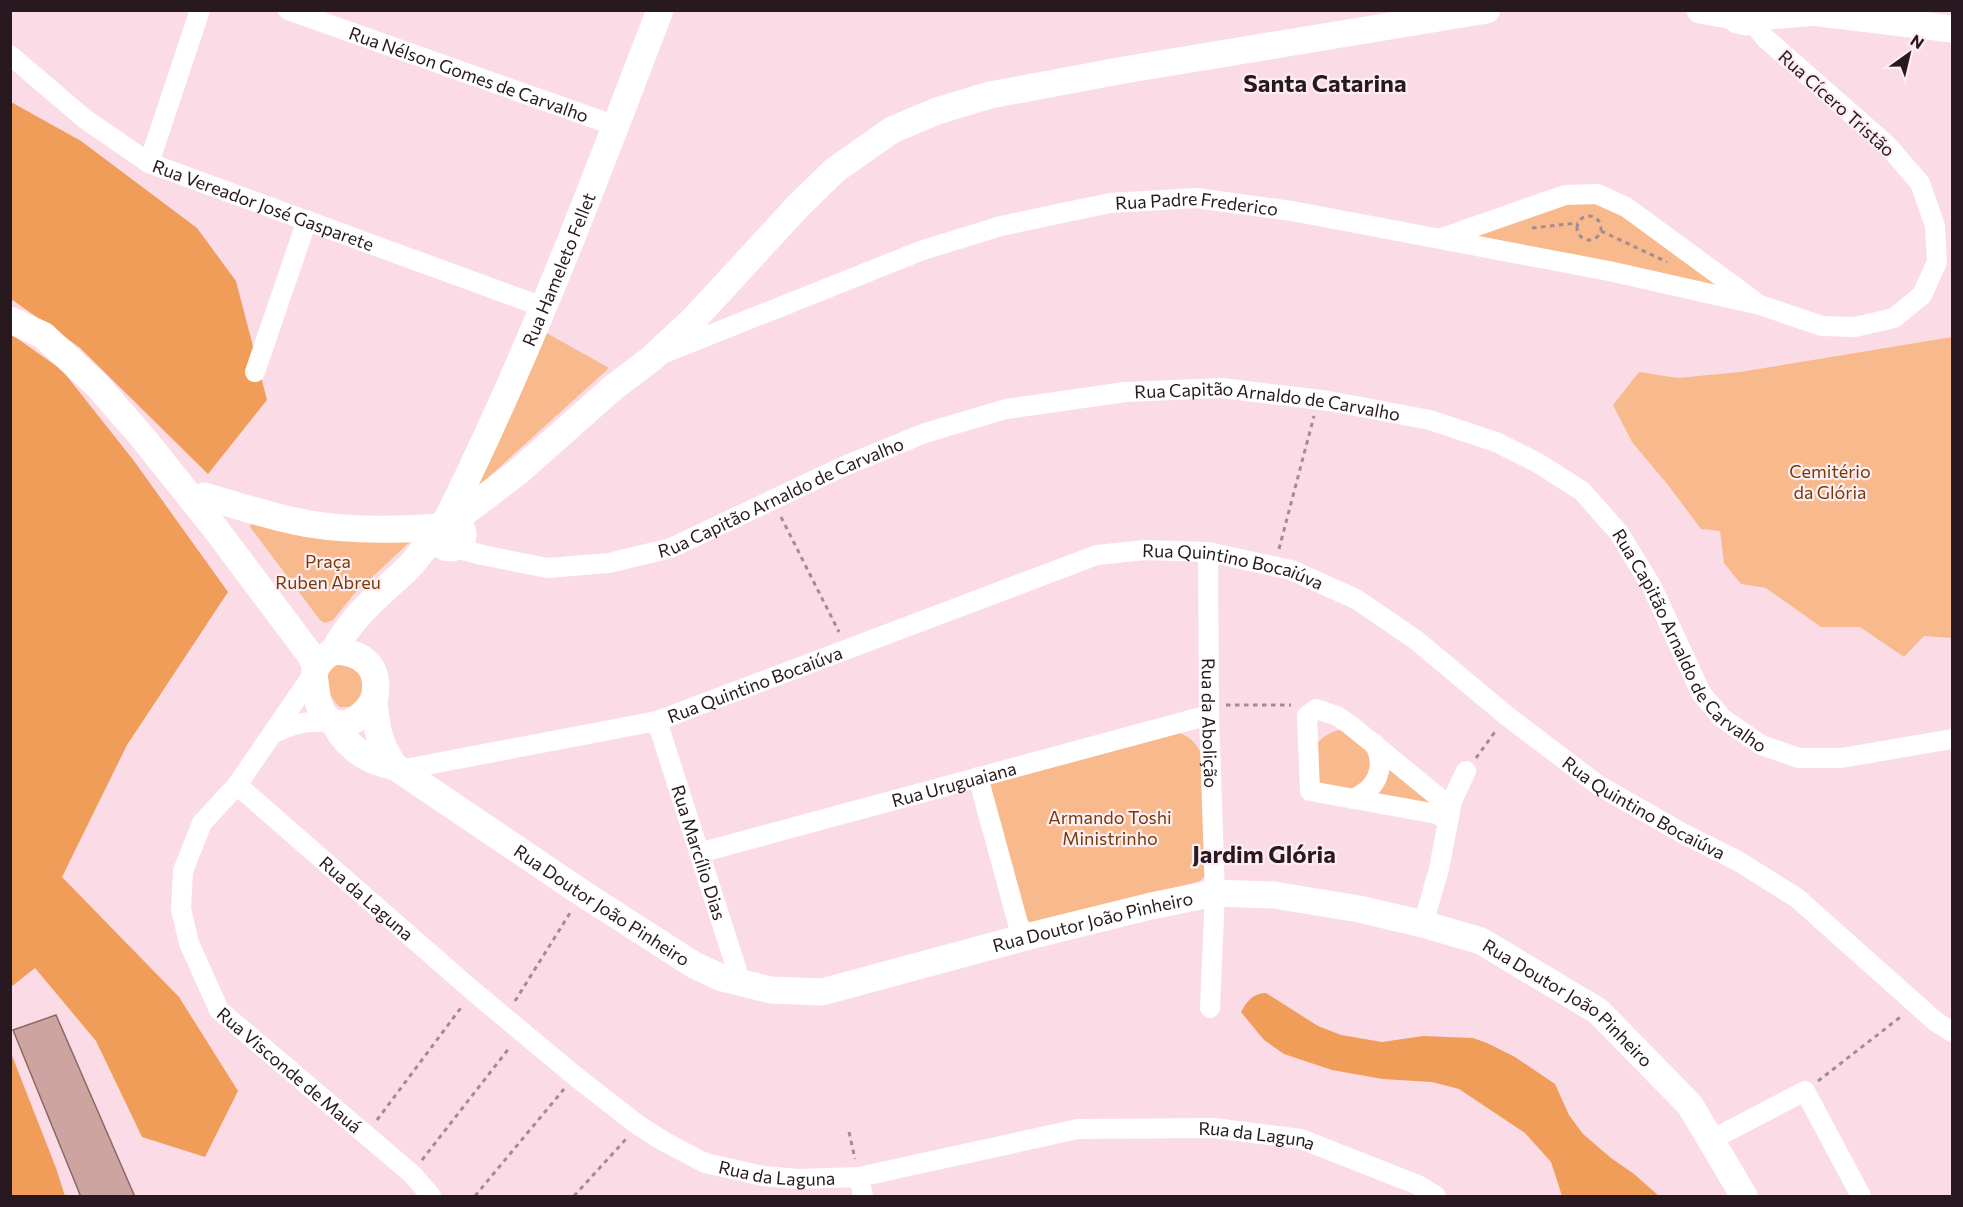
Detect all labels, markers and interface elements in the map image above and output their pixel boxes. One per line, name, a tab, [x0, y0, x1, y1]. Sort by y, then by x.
street label: Rua Nélson Gomes de Carvalho	[346, 22, 592, 127]
north arrow	[1879, 24, 1939, 84]
text: N	[1907, 30, 1928, 52]
street label: Rua Cícero Tristão	[1774, 45, 1900, 161]
district label: Santa Catarina	[1243, 68, 1407, 97]
street label: Rua Vereador José Gasparete	[150, 154, 377, 255]
street label: Rua Padre Frederico	[1115, 187, 1279, 220]
street label: Rua Hameleto Fellet	[517, 189, 600, 349]
street label: Rua Capitão Arnaldo de Carvalho	[1134, 377, 1402, 425]
street label: Rua Capitão Arnaldo de Carvalho	[656, 432, 907, 562]
park label: Cemitério da Glória	[1789, 460, 1871, 503]
street label: Rua Capitão Arnaldo de Carvalho	[1608, 525, 1771, 757]
street label: Rua Quintino Bocaiúva	[1142, 539, 1327, 594]
park label: Praça Ruben Abreu	[275, 550, 381, 593]
street label: Rua Quintino Bocaiúva	[664, 641, 845, 727]
street label: Rua da Abolição	[1198, 658, 1222, 788]
street label: Rua Quintino Bocaiúva	[1558, 751, 1729, 864]
street label: Rua Uruguaiana	[889, 757, 1019, 811]
street label: Rua Marcílio Dias	[667, 782, 731, 923]
park label: Armando Toshi Ministrinho	[1048, 806, 1172, 849]
street label: Rua Doutor João Pinheiro	[510, 839, 694, 970]
district label: Jardim Glória	[1192, 839, 1336, 868]
street label: Rua da Laguna	[315, 851, 418, 945]
street label: Rua Doutor João Pinheiro	[990, 887, 1195, 956]
street label: Rua Doutor João Pinheiro	[1479, 934, 1657, 1071]
street label: Rua Visconde de Mauá	[213, 1002, 366, 1137]
street label: Rua da Laguna	[1198, 1117, 1318, 1154]
street label: Rua da Laguna	[717, 1155, 836, 1190]

